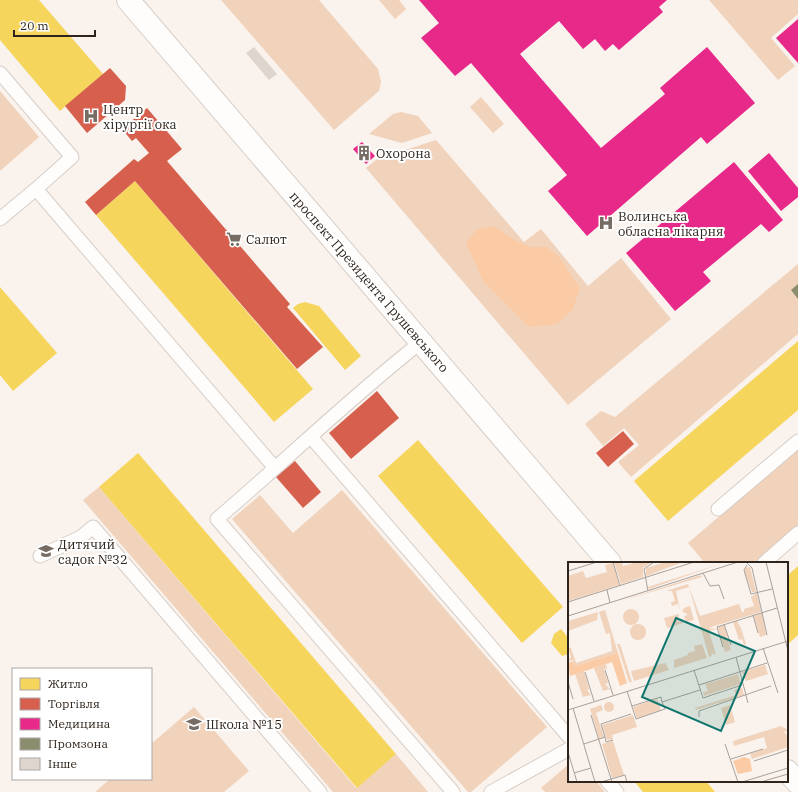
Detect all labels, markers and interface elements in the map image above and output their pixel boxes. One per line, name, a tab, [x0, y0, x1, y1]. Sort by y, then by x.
scale bar	[14, 12, 95, 38]
text: 20 m	[20, 18, 49, 33]
place label: Центр хірургії ока	[103, 101, 177, 133]
hospital icon: Центр хірургії ока	[82, 107, 100, 125]
building icon: Охорона	[355, 144, 373, 162]
place label: Охорона	[376, 145, 431, 162]
street label: проспект Президента Грушевського	[286, 188, 452, 376]
place label: Волинська обласна лікарня	[618, 208, 723, 240]
hospital icon: Волинська обласна лікарня	[597, 214, 615, 232]
supermarket icon: Салют	[225, 230, 243, 248]
place label: Салют	[246, 231, 287, 248]
place label: Дитячий садок №32	[58, 536, 128, 568]
school or university icon: Дитячий садок №32	[37, 542, 55, 560]
inset map	[568, 562, 788, 782]
legend	[12, 668, 152, 780]
text: Житло	[48, 676, 88, 691]
text: Торгівля	[48, 696, 100, 711]
school or university icon: Школа №15	[185, 715, 203, 733]
text: Медицина	[48, 716, 111, 731]
place label: Школа №15	[206, 716, 282, 733]
text: Промзона	[48, 736, 108, 751]
text: Інше	[48, 756, 77, 771]

